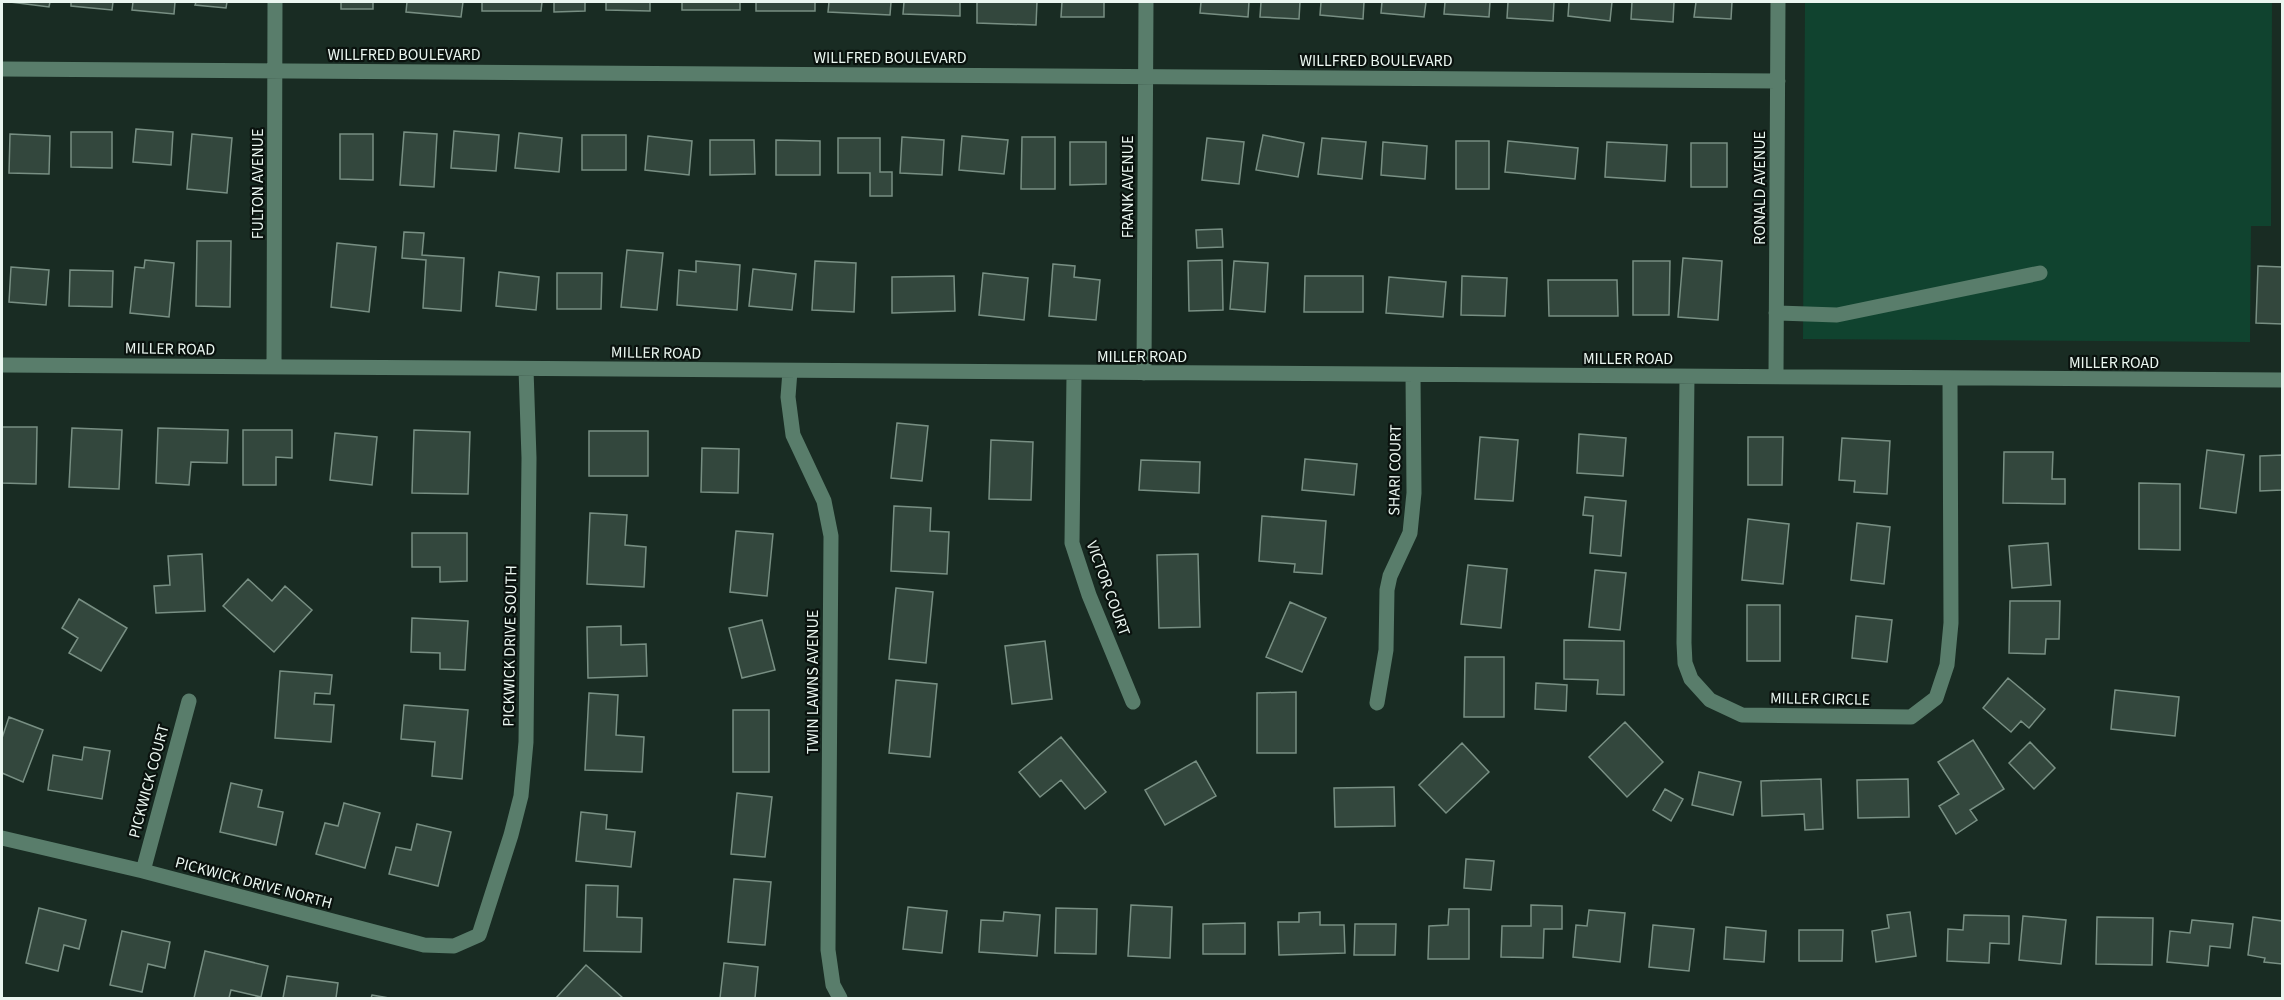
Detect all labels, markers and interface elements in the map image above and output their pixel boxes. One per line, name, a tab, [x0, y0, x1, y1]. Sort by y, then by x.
street label: WILLFRED BOULEVARD	[327, 44, 481, 66]
street label: WILLFRED BOULEVARD	[813, 47, 967, 69]
street label: WILLFRED BOULEVARD	[1299, 50, 1453, 72]
street label: FULTON AVENUE	[247, 129, 269, 239]
street label: RONALD AVENUE	[1749, 131, 1771, 245]
street label: FRANK AVENUE	[1117, 136, 1139, 238]
street label: MILLER ROAD	[125, 337, 215, 361]
street label: MILLER ROAD	[611, 341, 701, 365]
street label: MILLER ROAD	[1097, 346, 1187, 368]
street label: MILLER ROAD	[1583, 348, 1673, 370]
street label: MILLER ROAD	[2069, 352, 2159, 374]
street label: SHARI COURT	[1383, 424, 1407, 516]
street label: VICTOR COURT	[1081, 538, 1136, 639]
street label: PICKWICK DRIVE SOUTH	[498, 565, 522, 727]
street label: TWIN LAWNS AVENUE	[802, 610, 824, 754]
street label: MILLER CIRCLE	[1770, 687, 1870, 711]
street label: PICKWICK COURT	[123, 722, 175, 841]
street label: PICKWICK DRIVE NORTH	[173, 851, 335, 915]

